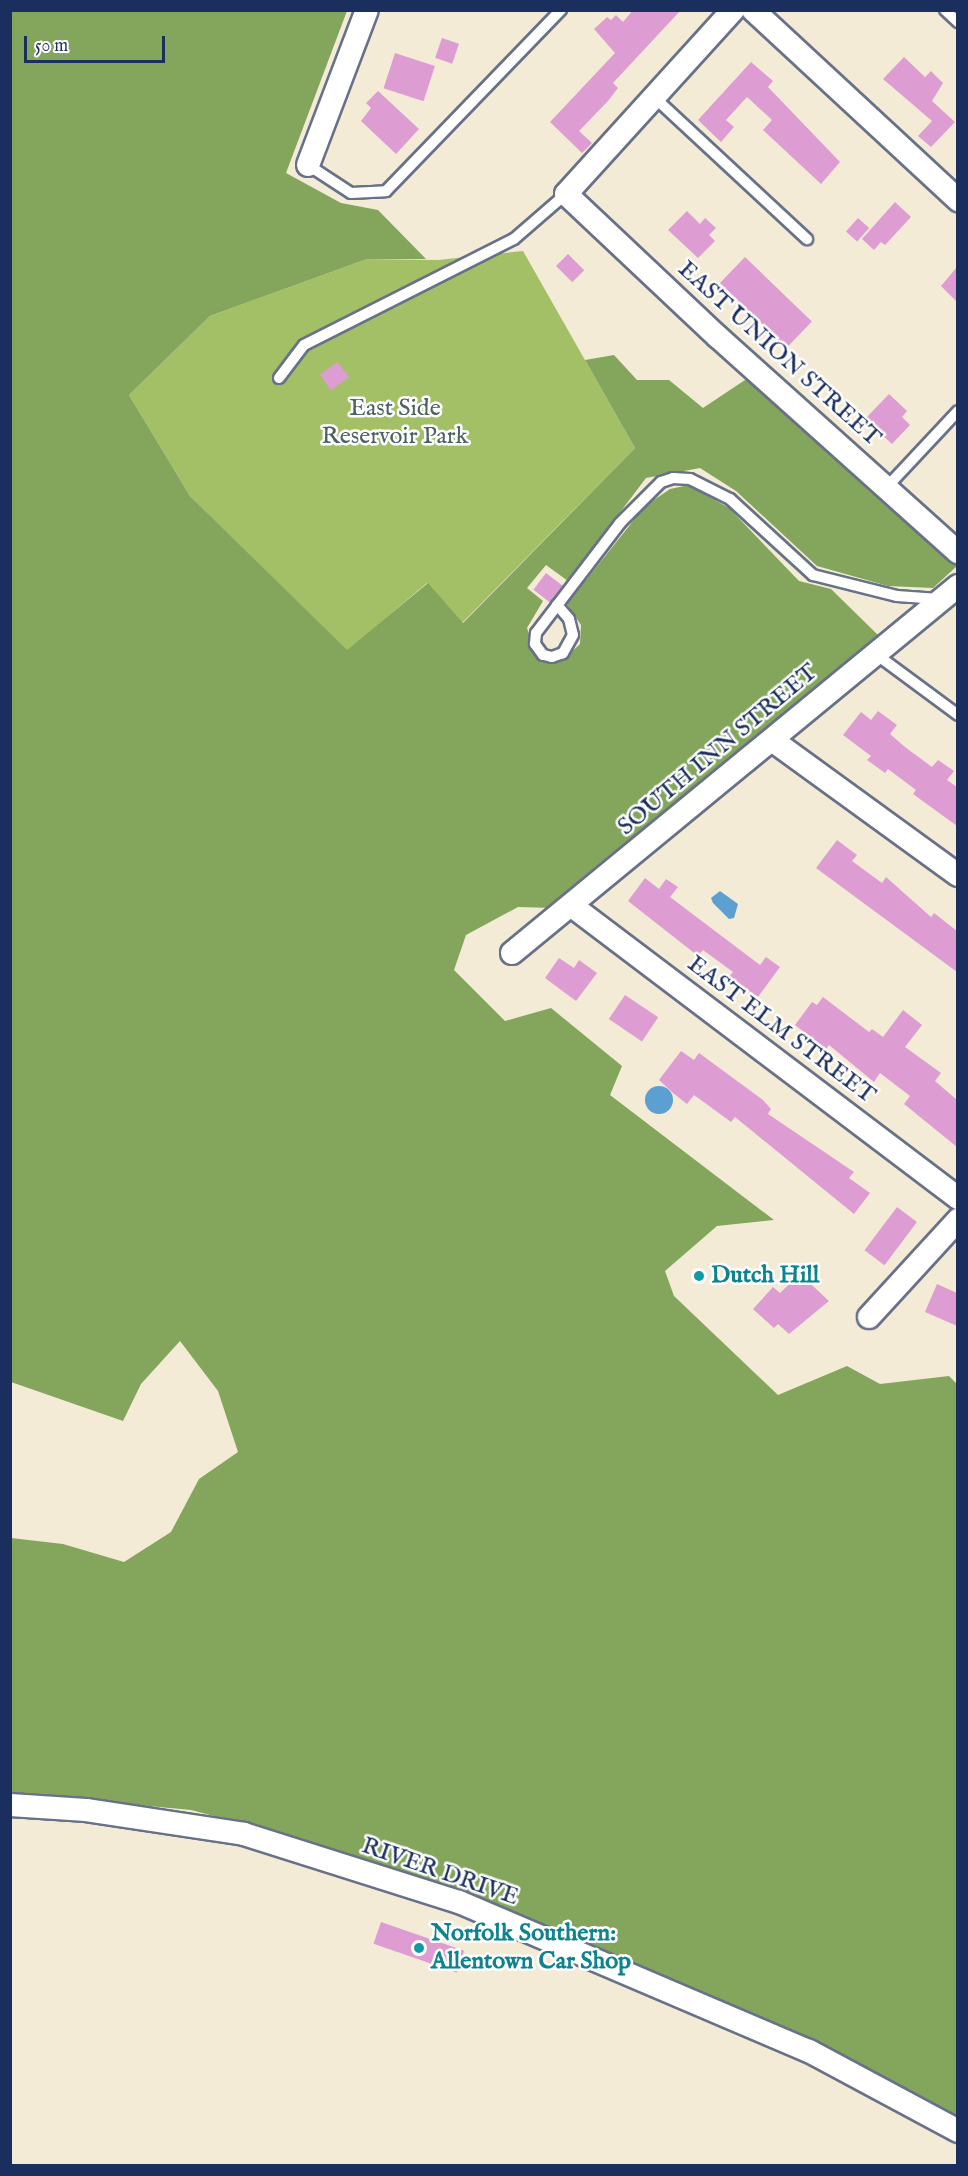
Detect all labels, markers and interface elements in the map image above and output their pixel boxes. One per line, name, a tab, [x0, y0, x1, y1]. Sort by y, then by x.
scale bar	[27, 24, 168, 62]
text: 50 m	[35, 35, 68, 58]
street label: EAST UNION STREET	[672, 255, 886, 453]
park label: East Side Reservoir Park	[322, 395, 468, 451]
street label: SOUTH INN STREET	[612, 658, 824, 842]
street label: EAST ELM STREET	[681, 950, 881, 1110]
place label: Dutch Hill	[711, 1262, 819, 1290]
marker: Dutch Hill	[692, 1269, 706, 1283]
street label: RIVER DRIVE	[358, 1832, 522, 1912]
place label: Norfolk Southern: Allentown Car Shop	[431, 1920, 631, 1976]
marker: Norfolk Southern: Allentown Car Shop	[412, 1941, 426, 1955]

